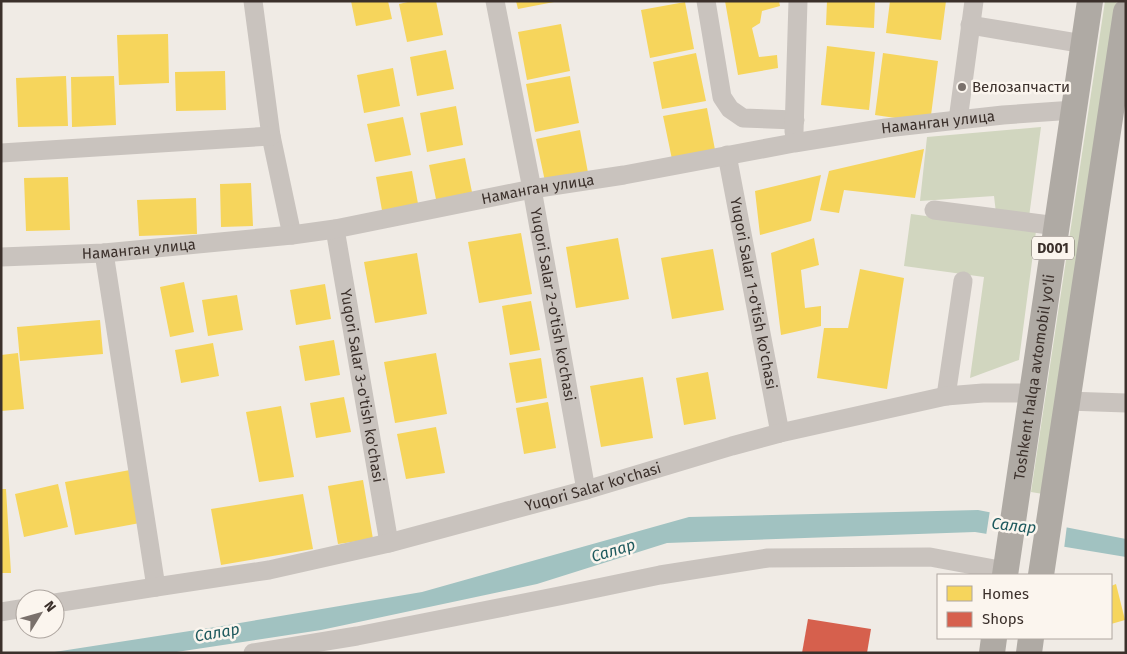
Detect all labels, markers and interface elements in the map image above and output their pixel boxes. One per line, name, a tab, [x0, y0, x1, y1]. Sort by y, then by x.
place label: Велозапчасти	[972, 78, 1070, 96]
marker: Велозапчасти	[956, 81, 968, 93]
street label: Наманган улица	[880, 107, 996, 137]
street label: Наманган улица	[480, 171, 595, 208]
street label: Yuqori Salar 1-o'tish ko'chasi	[726, 196, 781, 391]
street label: Yuqori Salar 2-o'tish ko'chasi	[527, 206, 579, 403]
street label: Наманган улица	[81, 235, 196, 263]
road number: D001	[1032, 237, 1074, 260]
street label: Toshkent halqa avtomobil yo'li	[1010, 273, 1058, 481]
street label: Yuqori Salar 3-o'tish ko'chasi	[336, 288, 387, 484]
street label: Yuqori Salar ko'chasi	[523, 459, 663, 515]
water label: Салар	[991, 514, 1037, 537]
water label: Салар	[589, 535, 638, 566]
legend	[937, 574, 1112, 639]
text: Homes	[982, 585, 1029, 603]
north arrow	[15, 589, 65, 639]
text: N	[40, 598, 60, 615]
text: Shops	[982, 610, 1024, 628]
water label: Салар	[193, 619, 241, 646]

